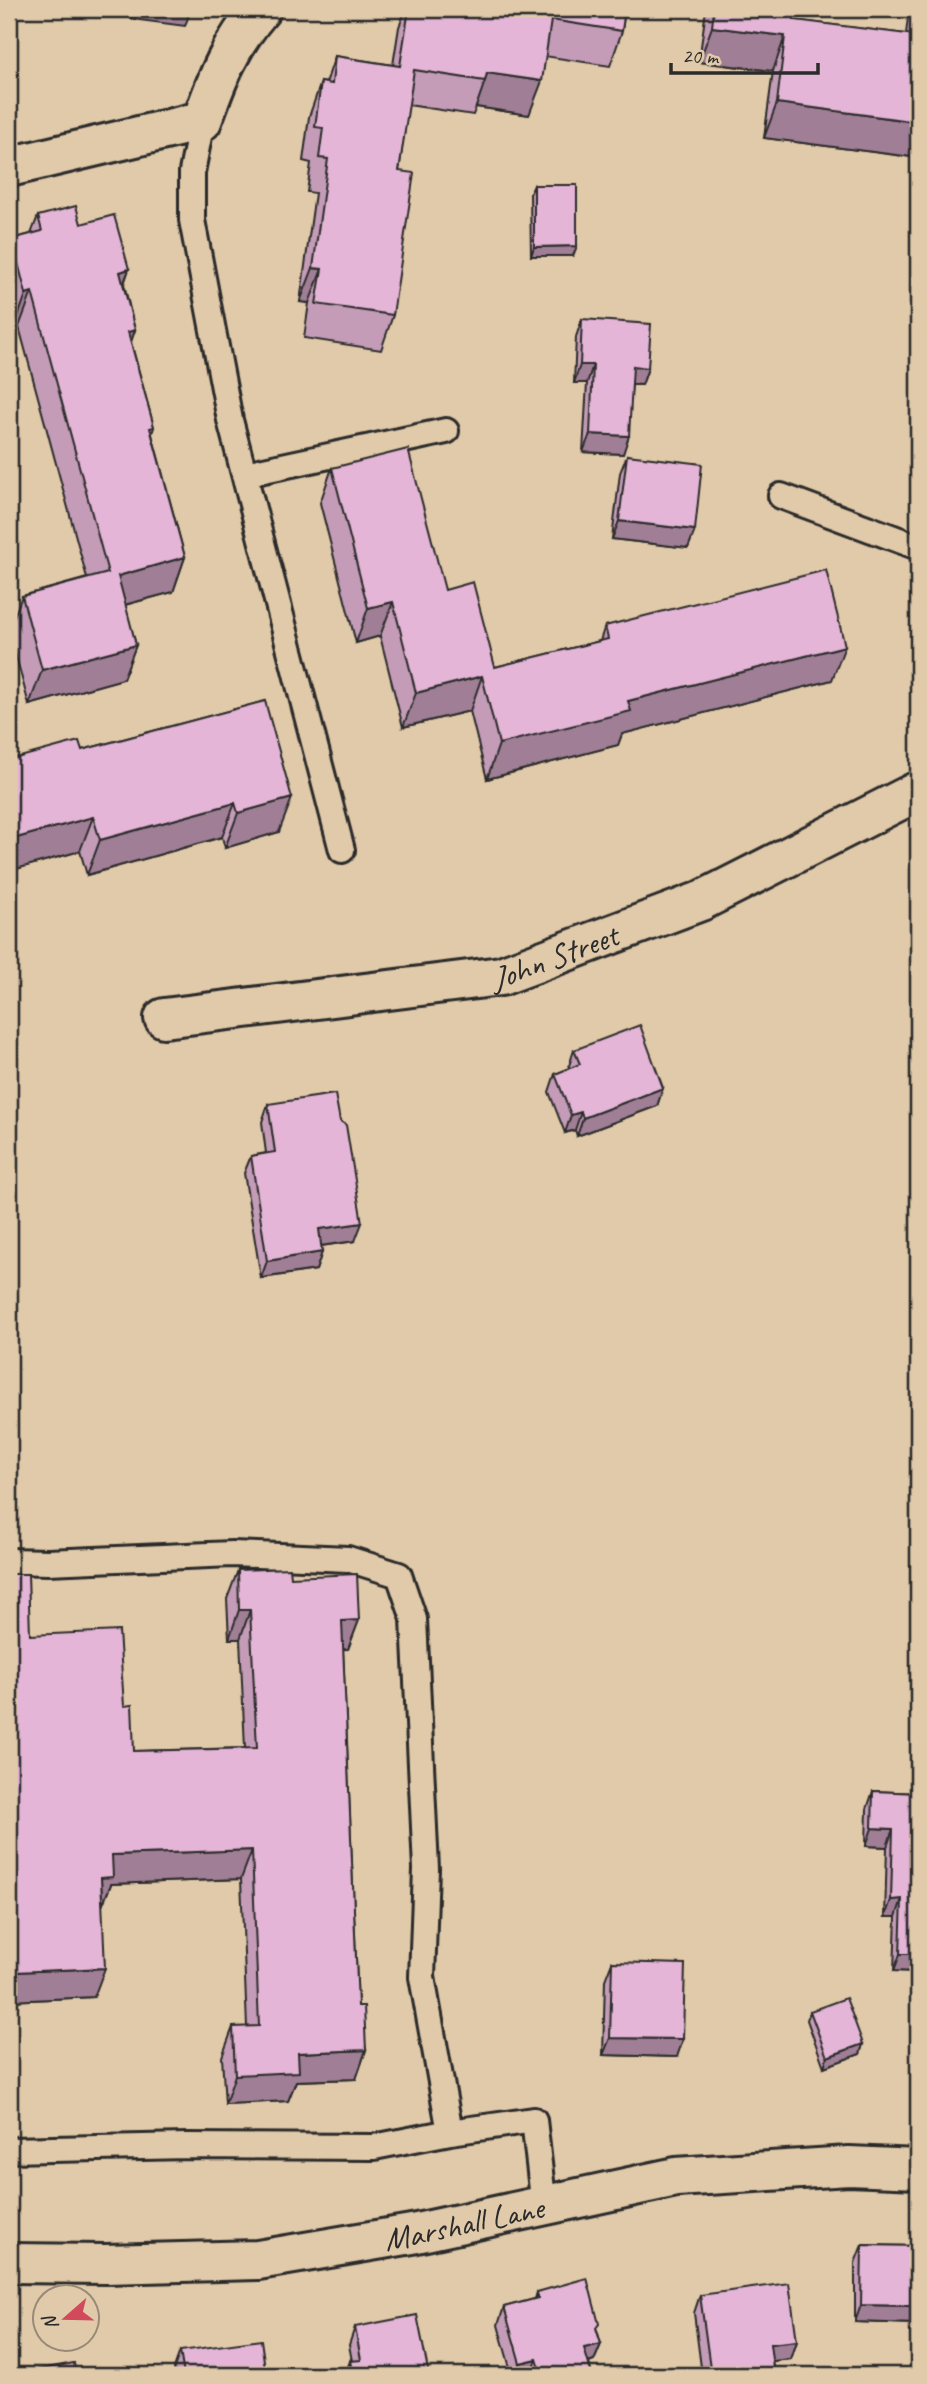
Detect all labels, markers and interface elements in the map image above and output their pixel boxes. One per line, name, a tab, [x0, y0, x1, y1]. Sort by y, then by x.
scale bar	[671, 32, 818, 76]
text: 20 m	[682, 43, 720, 69]
street label: John Street	[489, 913, 627, 999]
street label: Marshall Lane	[381, 2186, 550, 2260]
north arrow	[32, 2282, 102, 2352]
text: N	[37, 2311, 64, 2333]

